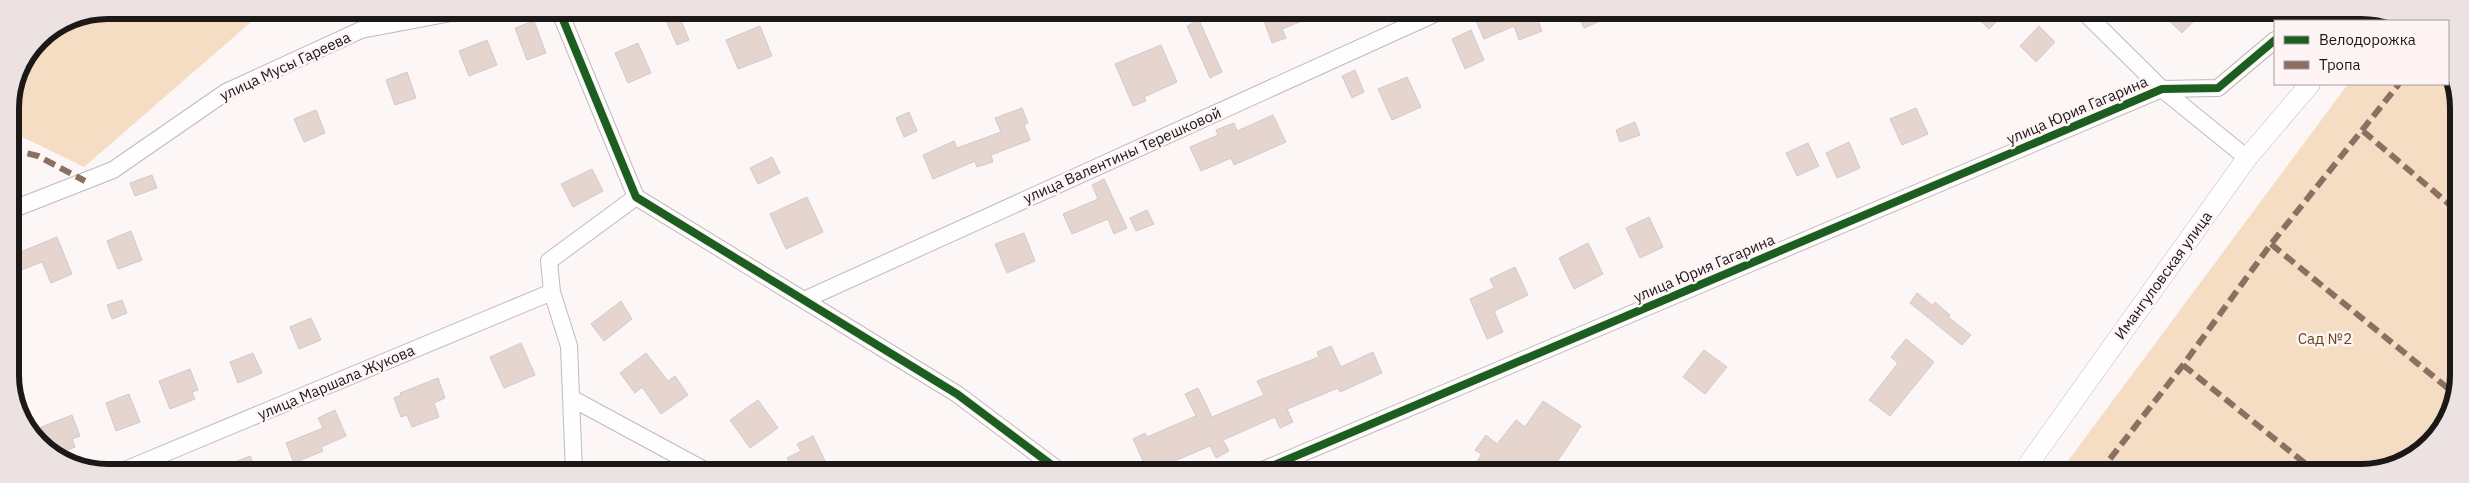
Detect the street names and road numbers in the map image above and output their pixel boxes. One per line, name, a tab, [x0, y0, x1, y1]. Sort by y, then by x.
street label: улица Мусы Гареева	[217, 27, 353, 105]
street label: улица Юрия Гагарина	[2004, 72, 2150, 148]
street label: улица Валентины Терешковой	[1020, 103, 1224, 207]
street label: Имангуловская улица	[2110, 207, 2216, 343]
street label: улица Юрия Гагарина	[1631, 230, 1777, 306]
street label: улица Маршала Жукова	[255, 340, 417, 424]

